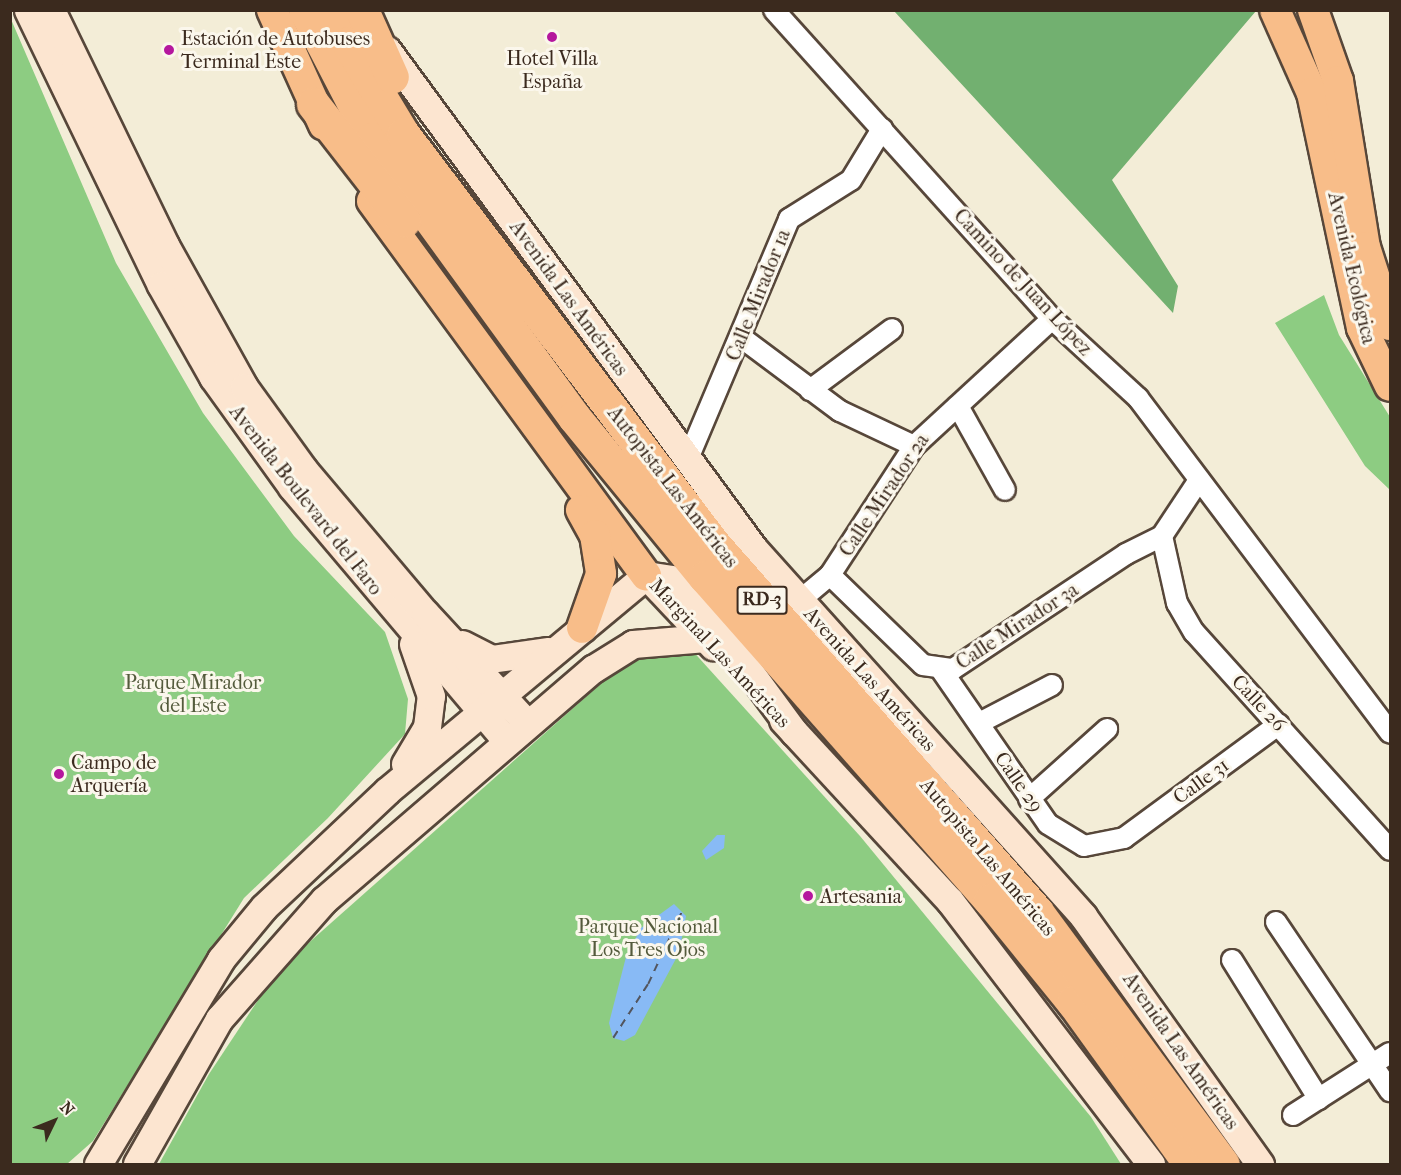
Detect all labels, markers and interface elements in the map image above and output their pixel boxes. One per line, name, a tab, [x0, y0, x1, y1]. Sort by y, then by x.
place label: Estación de Autobuses Terminal Este	[181, 27, 370, 74]
marker: Hotel Villa España	[545, 30, 559, 44]
marker: Estación de Autobuses Terminal Este	[162, 43, 176, 57]
place label: Hotel Villa España	[506, 47, 598, 94]
street label: Avenida Ecológica	[1323, 190, 1381, 346]
street label: Camino de Juan López	[949, 204, 1097, 360]
street label: Avenida Las Américas	[505, 216, 633, 380]
street label: Calle Mirador 1a	[721, 226, 795, 364]
street label: Avenida Boulevard del Faro	[224, 400, 388, 600]
street label: Autopista Las Américas	[603, 402, 743, 572]
street label: Calle Mirador 2a	[834, 429, 934, 561]
street label: Marginal Las Américas	[645, 573, 795, 733]
street label: Calle Mirador 3a	[951, 578, 1083, 674]
road number: RD-3	[736, 585, 788, 615]
street label: Avenida Las Américas	[799, 602, 941, 756]
street label: Calle 26	[1227, 670, 1291, 736]
park label: Parque Mirador del Este	[125, 671, 261, 718]
street label: Calle 29	[990, 747, 1048, 817]
place label: Campo de Arquería	[71, 750, 156, 797]
street label: Calle 31	[1168, 753, 1234, 809]
marker: Campo de Arquería	[52, 767, 66, 781]
street label: Autopista Las Américas	[915, 773, 1061, 941]
place label: Artesania	[820, 884, 902, 908]
marker: Artesania	[801, 889, 815, 903]
park label: Parque Nacional Los Tres Ojos	[578, 915, 718, 962]
street label: Avenida Las Américas	[1118, 968, 1244, 1134]
north arrow	[24, 1091, 84, 1151]
text: N	[56, 1097, 79, 1119]

